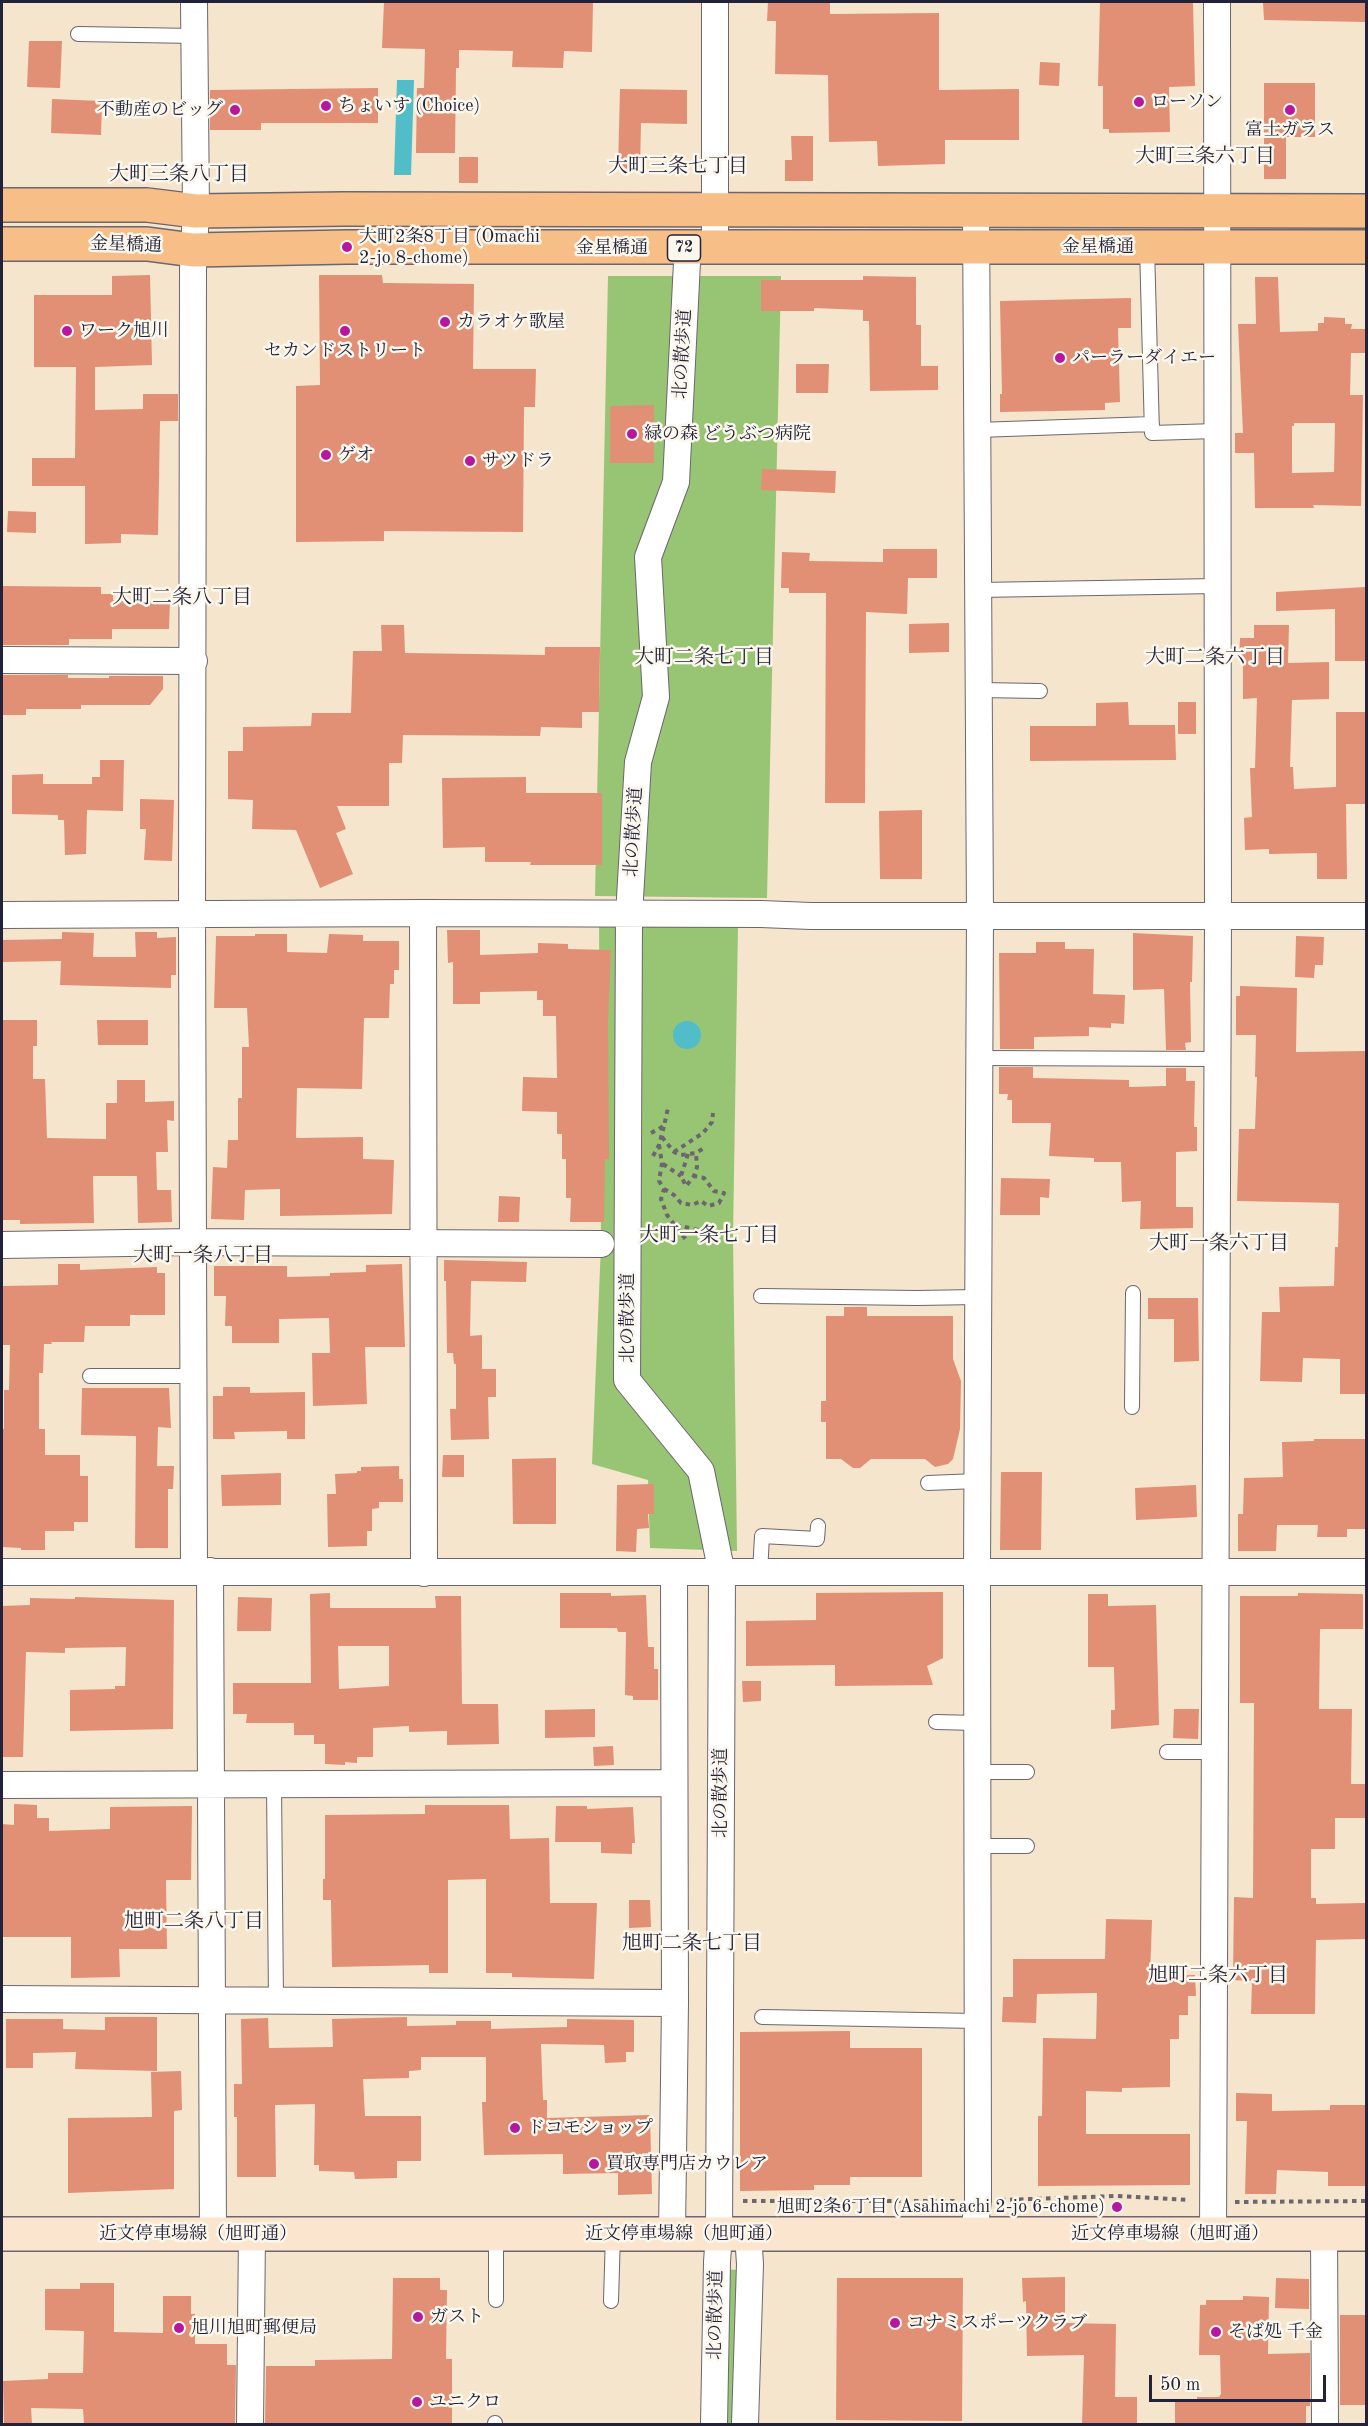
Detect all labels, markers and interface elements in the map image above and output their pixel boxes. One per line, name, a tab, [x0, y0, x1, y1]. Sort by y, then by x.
place label: ローソン	[1151, 91, 1223, 113]
place label: ちょいす (Choice)	[338, 95, 480, 117]
marker: ローソン	[1132, 95, 1146, 109]
place label: 不動産のビッグ	[97, 99, 223, 121]
marker: ちょいす (Choice)	[319, 99, 333, 113]
marker: 不動産のビッグ	[228, 103, 242, 117]
marker: 富士ガラス	[1283, 103, 1297, 117]
place label: 富士ガラス	[1245, 119, 1335, 141]
district label: 大町三条六丁目	[1135, 145, 1275, 169]
district label: 大町三条七丁目	[608, 155, 748, 179]
district label: 大町三条八丁目	[109, 163, 249, 187]
place label: 大町2条8丁目 (Omachi 2-jo 8-chome)	[359, 226, 540, 268]
street label: 金星橋通	[90, 233, 162, 257]
road number: 72	[668, 235, 700, 261]
street label: 金星橋通	[1062, 236, 1134, 258]
street label: 金星橋通	[576, 237, 648, 259]
marker: 大町2条8丁目 (Omachi 2-jo 8-chome)	[340, 240, 354, 254]
street label: 北の散歩道	[670, 308, 696, 400]
place label: カラオケ歌屋	[457, 311, 565, 333]
marker: カラオケ歌屋	[438, 315, 452, 329]
place label: ワーク旭川	[79, 320, 169, 342]
marker: ワーク旭川	[60, 324, 74, 338]
marker: セカンドストリート	[338, 324, 352, 338]
place label: セカンドストリート	[264, 340, 426, 362]
place label: パーラーダイエー	[1072, 347, 1216, 369]
marker: パーラーダイエー	[1053, 351, 1067, 365]
place label: 緑の森 どうぶつ病院	[644, 423, 811, 445]
marker: 緑の森 どうぶつ病院	[625, 427, 639, 441]
place label: ゲオ	[338, 444, 374, 466]
marker: ゲオ	[319, 448, 333, 462]
place label: サツドラ	[482, 450, 554, 472]
marker: サツドラ	[463, 454, 477, 468]
district label: 大町二条八丁目	[112, 586, 252, 610]
district label: 大町二条七丁目	[634, 646, 774, 670]
district label: 大町二条六丁目	[1145, 646, 1285, 670]
street label: 北の散歩道	[621, 786, 647, 878]
district label: 大町一条七丁目	[639, 1224, 779, 1248]
district label: 大町一条六丁目	[1149, 1232, 1289, 1256]
district label: 大町一条八丁目	[133, 1244, 273, 1268]
street label: 北の散歩道	[617, 1273, 639, 1363]
street label: 北の散歩道	[710, 1748, 732, 1838]
district label: 旭町二条八丁目	[124, 1910, 264, 1934]
district label: 旭町二条七丁目	[622, 1932, 762, 1956]
district label: 旭町二条六丁目	[1148, 1964, 1288, 1988]
place label: ドコモショップ	[527, 2117, 653, 2139]
marker: ドコモショップ	[508, 2121, 522, 2135]
place label: 買取専門店カウレア	[606, 2153, 768, 2175]
marker: 買取専門店カウレア	[587, 2157, 601, 2171]
place label: 旭町2条6丁目 (Asahimachi 2-jo 6-chome)	[777, 2196, 1105, 2218]
marker: 旭町2条6丁目 (Asahimachi 2-jo 6-chome)	[1110, 2200, 1124, 2214]
street label: 近文停車場線（旭町通）	[99, 2223, 297, 2245]
street label: 近文停車場線（旭町通）	[585, 2223, 783, 2245]
street label: 近文停車場線（旭町通）	[1071, 2223, 1269, 2245]
street label: 北の散歩道	[704, 2270, 728, 2360]
place label: ガスト	[430, 2306, 484, 2328]
marker: ガスト	[411, 2310, 425, 2324]
place label: コナミスポーツクラブ	[907, 2312, 1087, 2334]
marker: コナミスポーツクラブ	[888, 2316, 902, 2330]
place label: 旭川旭町郵便局	[191, 2317, 317, 2339]
marker: 旭川旭町郵便局	[172, 2321, 186, 2335]
place label: そば処 千金	[1228, 2321, 1323, 2343]
marker: そば処 千金	[1209, 2325, 1223, 2339]
scale bar	[1152, 2363, 1329, 2401]
text: 50 m	[1160, 2376, 1200, 2394]
place label: ユニクロ	[429, 2391, 501, 2413]
marker: ユニクロ	[410, 2395, 424, 2409]

